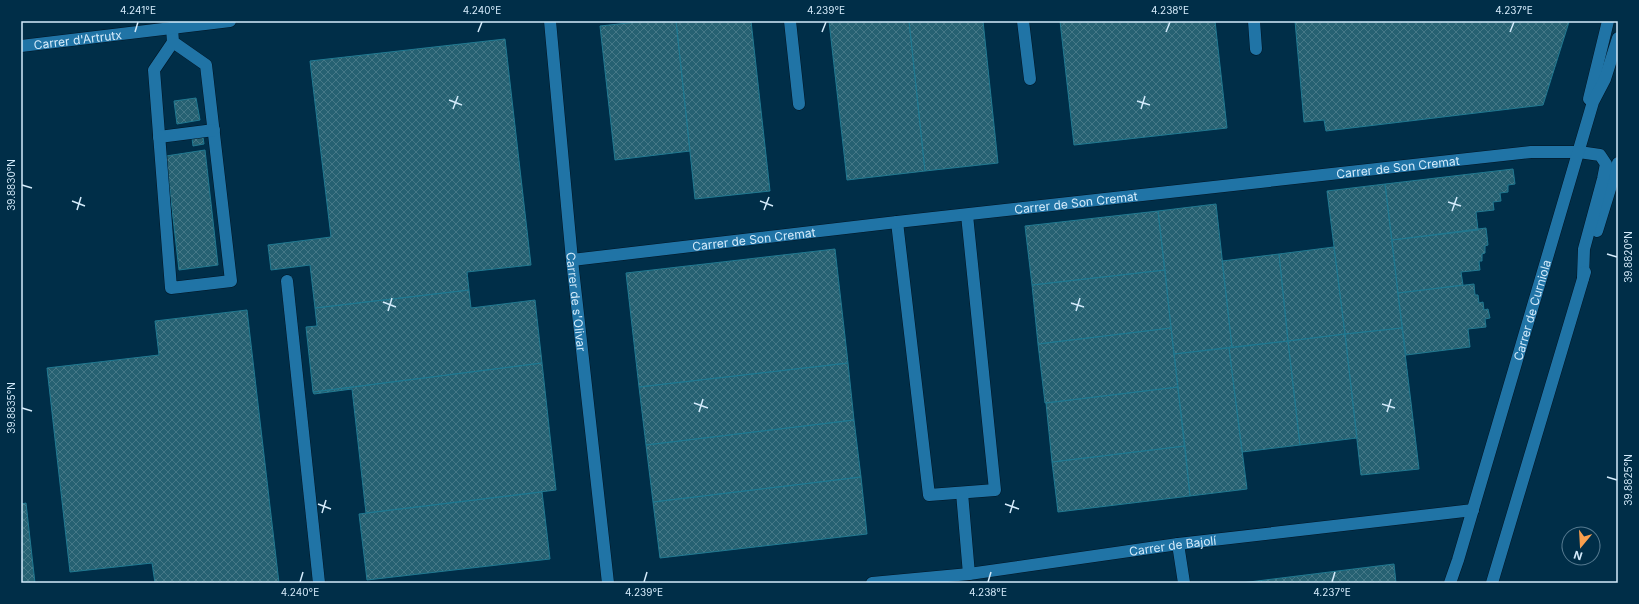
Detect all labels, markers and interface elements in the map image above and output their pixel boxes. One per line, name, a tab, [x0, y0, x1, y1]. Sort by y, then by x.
text: 4.241°E	[120, 4, 156, 16]
text: 4.240°E	[463, 4, 501, 16]
text: 4.239°E	[807, 4, 845, 16]
text: 4.238°E	[1151, 4, 1189, 16]
text: 4.237°E	[1495, 4, 1533, 16]
street label: Carrer d'Artrutx	[33, 26, 123, 52]
street label: Carrer de Son Cremat	[1335, 152, 1460, 181]
text: 39.8830°N	[5, 159, 17, 211]
street label: Carrer de Son Cremat	[1013, 188, 1138, 217]
street label: Carrer de Son Cremat	[691, 224, 816, 253]
text: 39.8820°N	[1622, 231, 1634, 283]
street label: Carrer de s'Olivar	[564, 251, 590, 353]
street label: Carrer de Curniola	[1510, 258, 1554, 362]
text: 39.8835°N	[5, 382, 17, 434]
text: 39.8825°N	[1622, 454, 1634, 506]
north arrow	[1561, 526, 1601, 566]
street label: Carrer de Bajolí	[1128, 532, 1217, 558]
text: N	[1572, 548, 1584, 563]
text: 4.240°E	[281, 586, 319, 598]
text: 4.239°E	[625, 586, 663, 598]
text: 4.238°E	[969, 586, 1007, 598]
text: 4.237°E	[1313, 586, 1351, 598]

